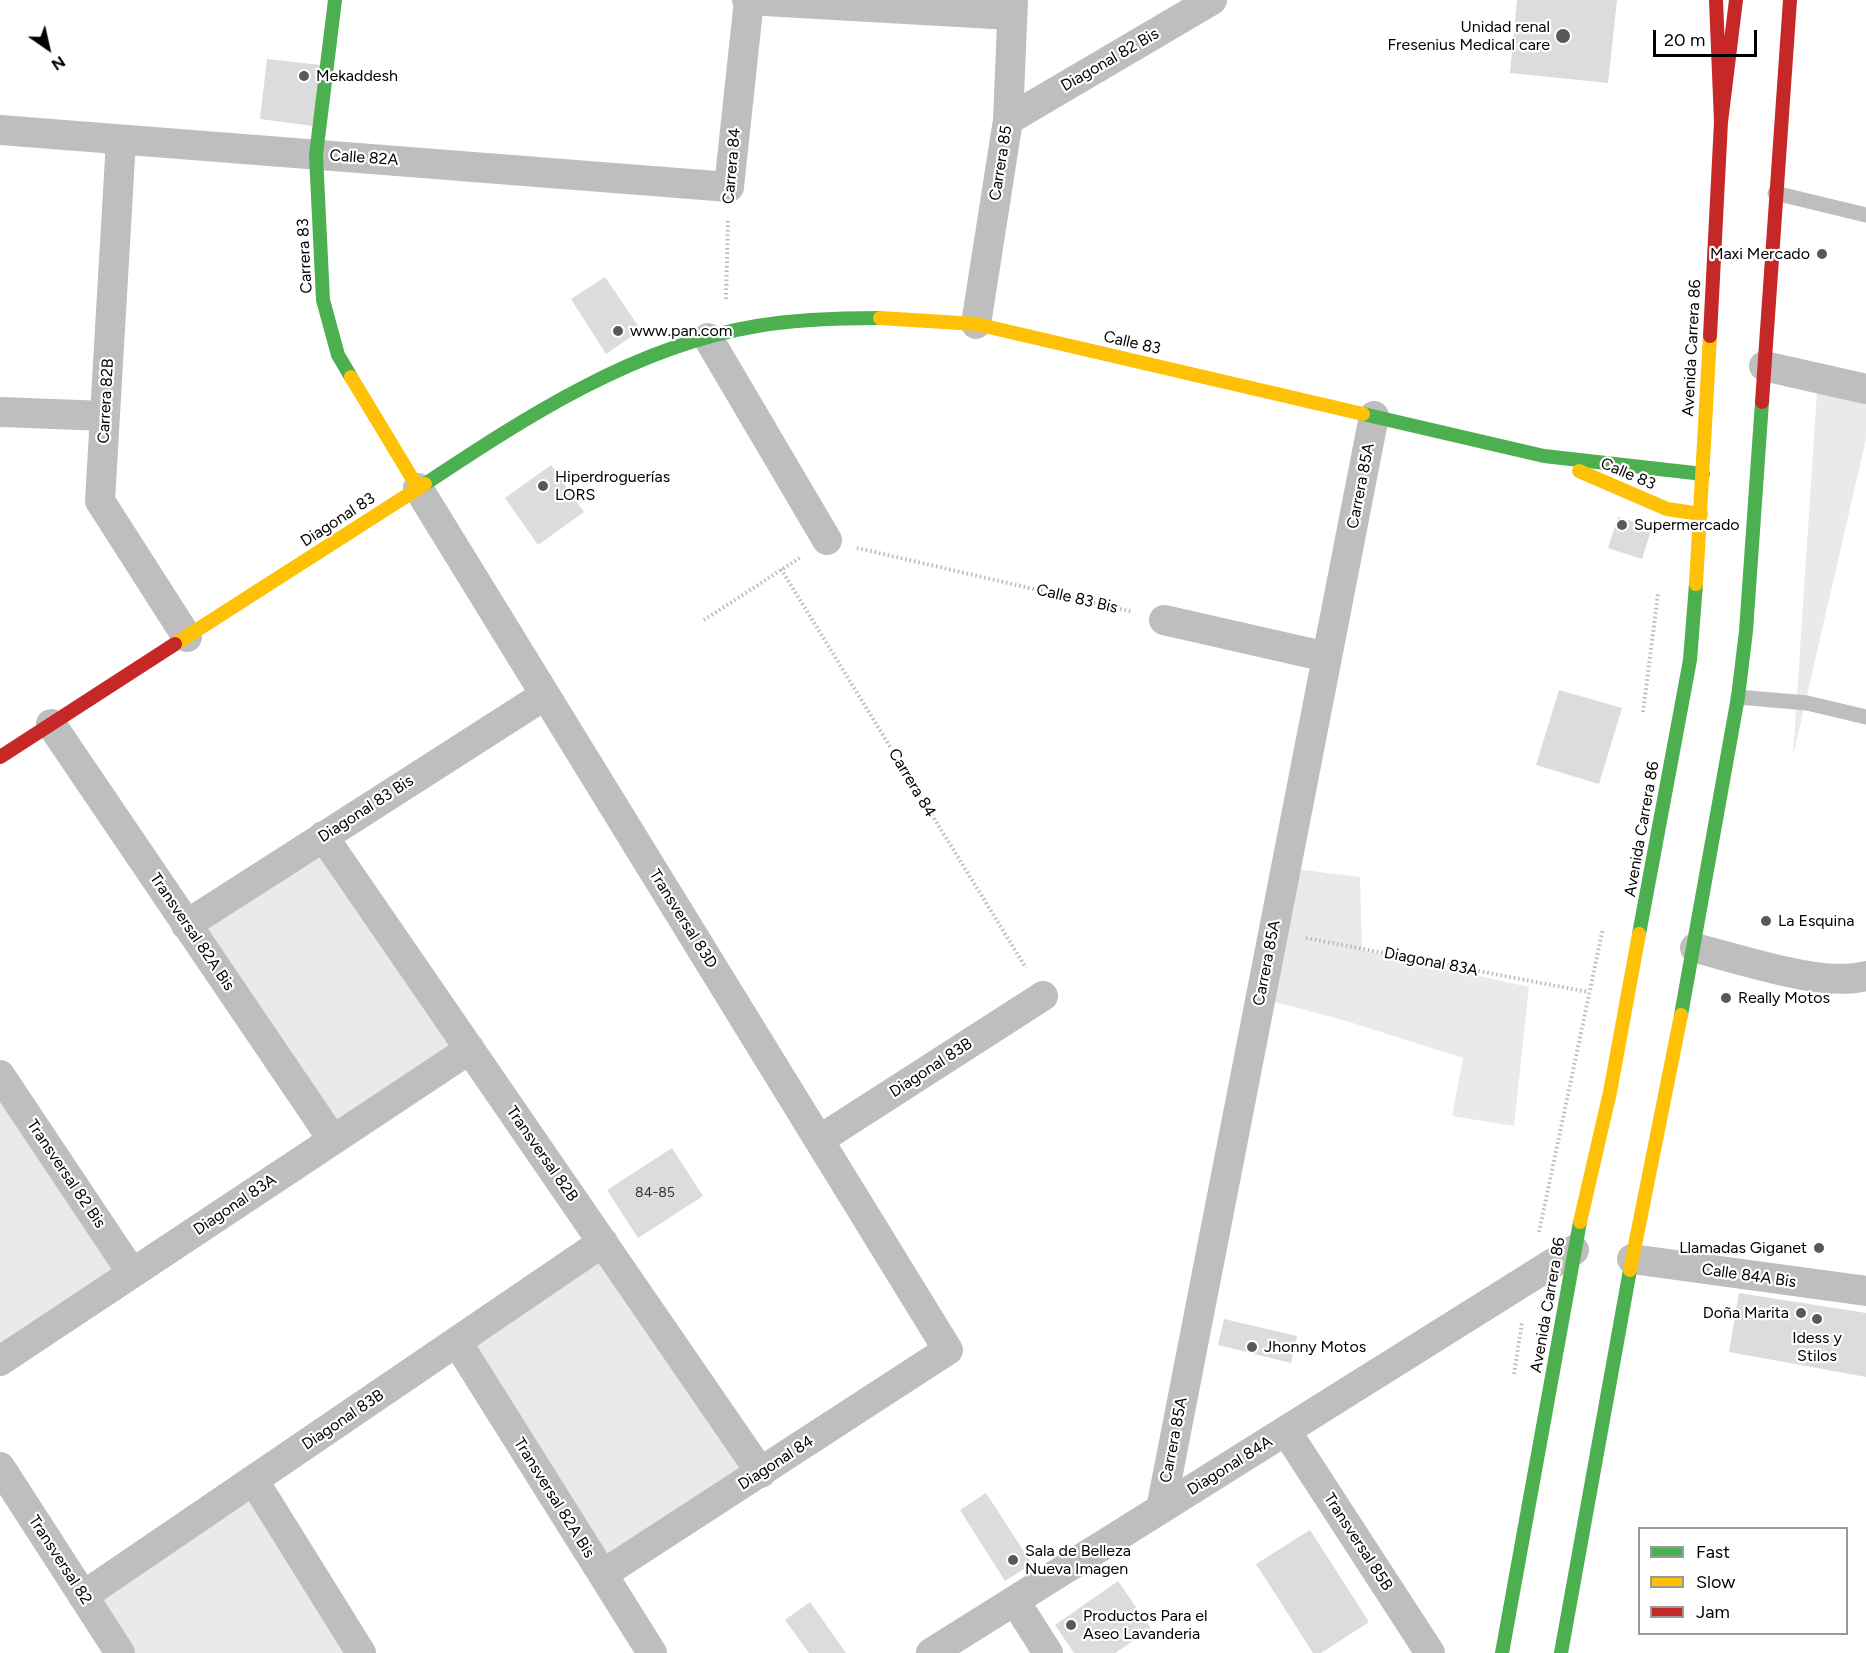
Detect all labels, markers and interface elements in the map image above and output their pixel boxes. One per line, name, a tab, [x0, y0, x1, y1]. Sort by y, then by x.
place label: Unidad renal Fresenius Medical care	[1388, 17, 1550, 55]
north arrow	[18, 18, 78, 78]
scale bar	[1656, 18, 1760, 56]
street label: Diagonal 82 Bis	[1058, 24, 1162, 96]
marker: Unidad renal Fresenius Medical care	[1554, 27, 1572, 45]
text: 20 m	[1664, 29, 1705, 51]
text: N	[48, 52, 69, 75]
place label: Mekaddesh	[316, 66, 398, 86]
marker: Mekaddesh	[297, 69, 311, 83]
street label: Carrera 85	[986, 124, 1016, 202]
street label: Carrera 84	[719, 127, 745, 205]
street label: Calle 82A	[329, 146, 399, 170]
street label: Carrera 83	[293, 218, 317, 294]
place label: Maxi Mercado	[1710, 244, 1810, 264]
marker: Maxi Mercado	[1815, 247, 1829, 261]
street label: Avenida Carrera 86	[1679, 279, 1705, 417]
place label: www.pan.com	[630, 321, 732, 341]
marker: www.pan.com	[611, 324, 625, 338]
street label: Calle 83	[1102, 327, 1162, 359]
street label: Carrera 82B	[94, 358, 118, 444]
street label: Carrera 85A	[1343, 442, 1379, 530]
street label: Calle 83	[1598, 454, 1658, 494]
place label: Hiperdroguerías LORS	[555, 467, 670, 505]
marker: Hiperdroguerías LORS	[536, 479, 550, 493]
street label: Diagonal 83	[297, 489, 379, 551]
place label: Supermercado	[1634, 515, 1740, 535]
marker: Supermercado	[1615, 518, 1629, 532]
street label: Calle 83 Bis	[1034, 580, 1120, 618]
street label: Carrera 84	[884, 745, 940, 821]
street label: Avenida Carrera 86	[1621, 760, 1663, 898]
street label: Diagonal 83 Bis	[315, 771, 417, 847]
street label: Transversal 83D	[645, 866, 721, 972]
street label: Transversal 82A Bis	[145, 869, 239, 995]
place label: La Esquina	[1778, 911, 1854, 931]
marker: La Esquina	[1759, 914, 1773, 928]
street label: Carrera 85A	[1249, 919, 1285, 1007]
street label: Diagonal 83A	[1382, 943, 1480, 981]
place label: Really Motos	[1738, 988, 1830, 1008]
marker: Really Motos	[1719, 991, 1733, 1005]
street label: Diagonal 83B	[886, 1034, 976, 1102]
street label: Transversal 82B	[502, 1103, 582, 1205]
street label: Transversal 82 Bis	[23, 1116, 109, 1232]
street label: Diagonal 83A	[190, 1170, 280, 1240]
house number: 84-85	[635, 1185, 675, 1201]
street label: Avenida Carrera 86	[1527, 1236, 1569, 1374]
place label: Llamadas Giganet	[1679, 1238, 1807, 1258]
marker: Llamadas Giganet	[1812, 1241, 1826, 1255]
street label: Calle 84A Bis	[1701, 1260, 1797, 1292]
place label: Doña Marita	[1703, 1303, 1789, 1323]
marker: Doña Marita	[1794, 1306, 1808, 1320]
marker: Idess y Stilos	[1810, 1312, 1824, 1326]
place label: Idess y Stilos	[1792, 1328, 1842, 1366]
place label: Jhonny Motos	[1264, 1337, 1366, 1357]
marker: Jhonny Motos	[1245, 1340, 1259, 1354]
street label: Diagonal 83B	[298, 1386, 388, 1454]
street label: Carrera 85A	[1156, 1396, 1192, 1484]
street label: Diagonal 84	[735, 1432, 817, 1494]
street label: Diagonal 84A	[1184, 1432, 1276, 1500]
street label: Transversal 82A Bis	[509, 1434, 599, 1562]
street label: Transversal 85B	[1319, 1490, 1397, 1594]
street label: Transversal 82	[24, 1512, 96, 1608]
legend	[1638, 1527, 1848, 1635]
place label: Sala de Belleza Nueva Imagen	[1025, 1541, 1131, 1579]
text: Fast	[1696, 1541, 1730, 1563]
marker: Sala de Belleza Nueva Imagen	[1006, 1553, 1020, 1567]
text: Slow	[1696, 1571, 1735, 1593]
text: Jam	[1696, 1601, 1730, 1623]
place label: Productos Para el Aseo Lavanderia	[1083, 1606, 1208, 1644]
marker: Productos Para el Aseo Lavanderia	[1064, 1618, 1078, 1632]

